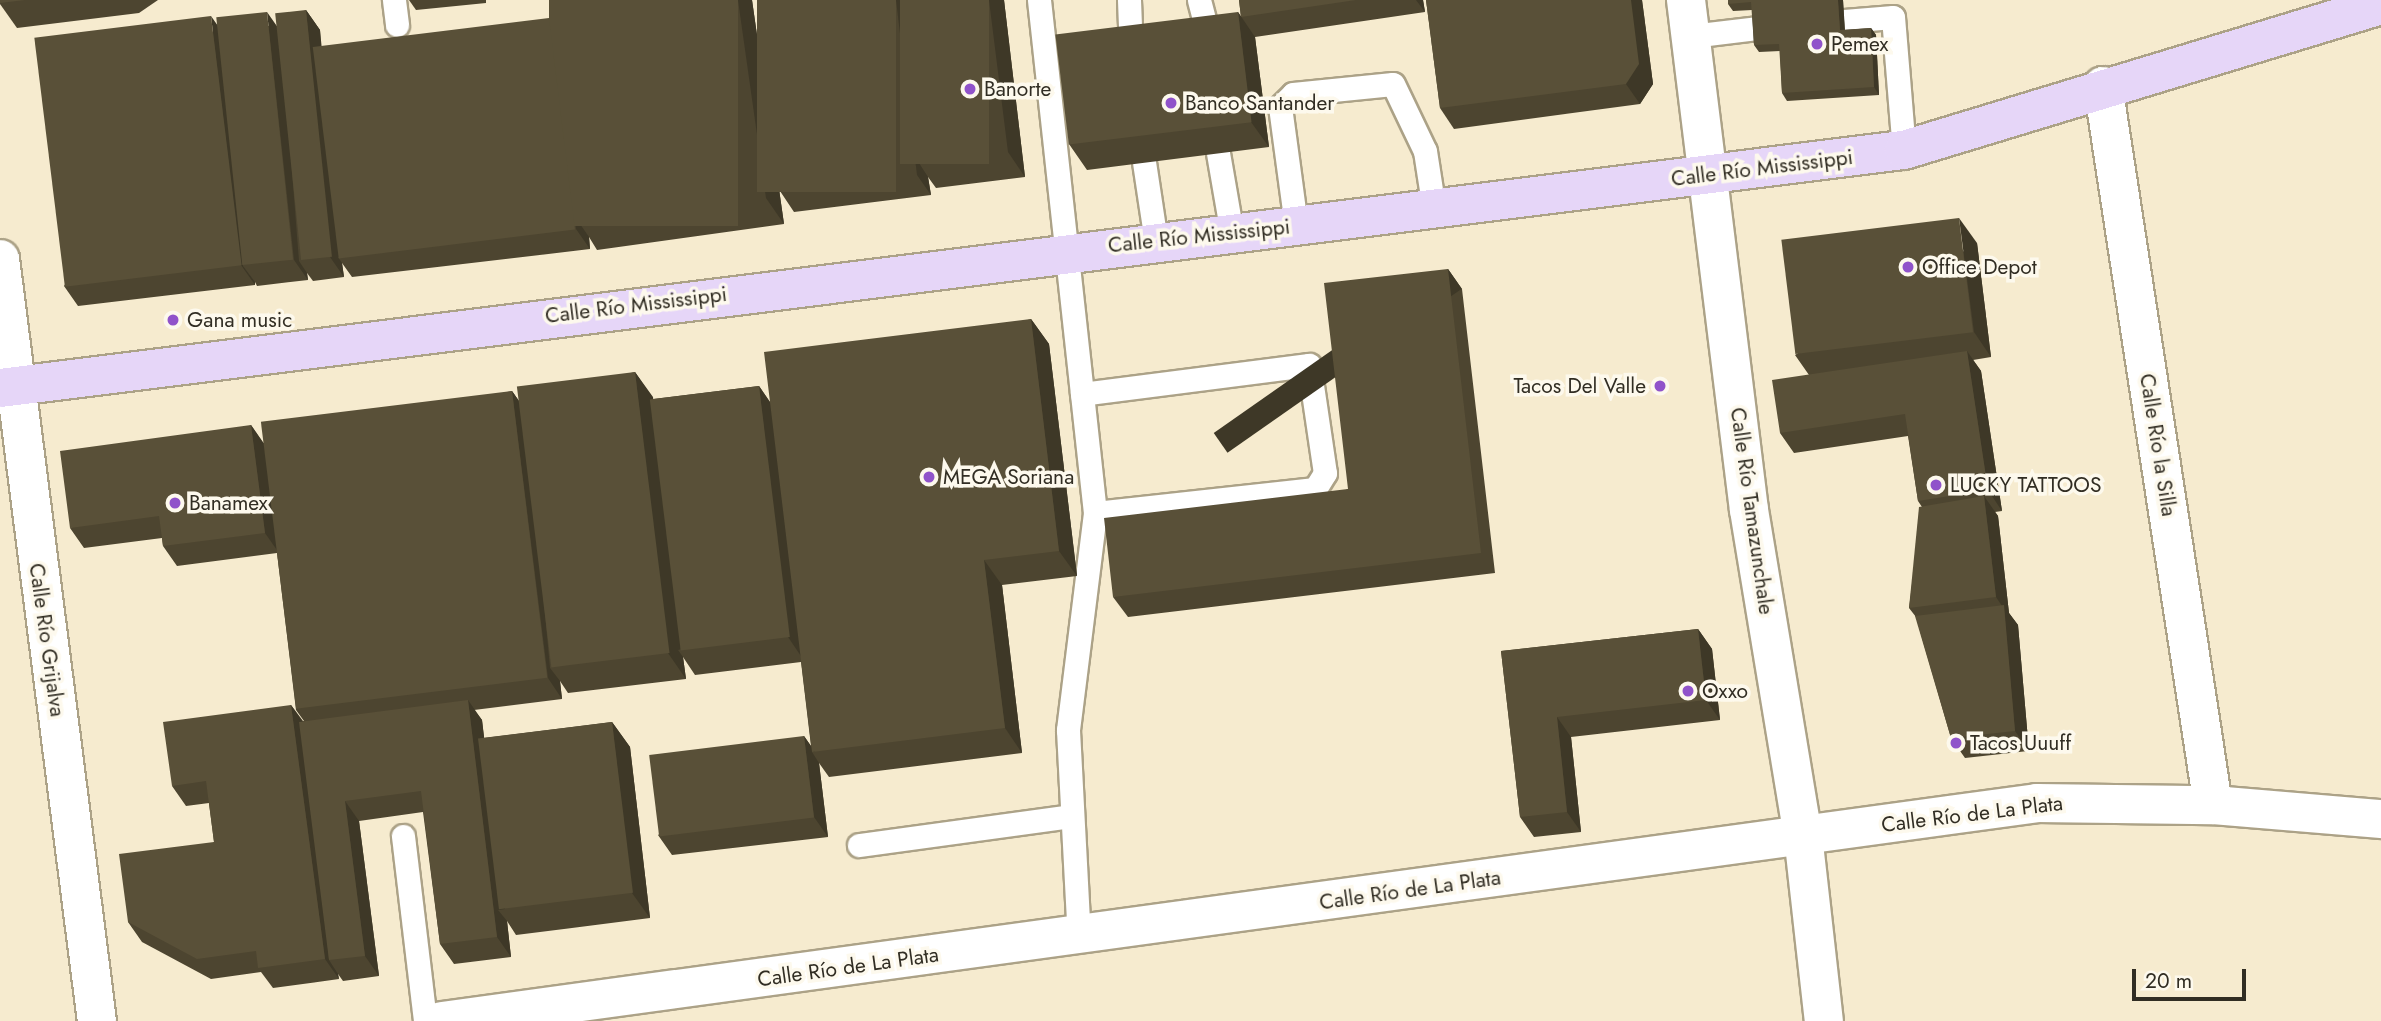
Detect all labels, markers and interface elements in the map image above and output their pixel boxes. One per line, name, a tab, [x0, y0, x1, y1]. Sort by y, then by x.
place label: Pemex	[1831, 31, 1888, 57]
marker: Pemex	[1809, 36, 1825, 52]
place label: Banorte	[984, 76, 1051, 102]
marker: Banorte	[962, 81, 978, 97]
place label: Banco Santander	[1185, 90, 1334, 116]
marker: Banco Santander	[1163, 95, 1179, 111]
street label: Calle Río Mississippi	[1670, 144, 1854, 192]
street label: Calle Río Mississippi	[1107, 214, 1291, 258]
place label: Office Depot	[1922, 254, 2037, 280]
marker: Office Depot	[1900, 259, 1916, 275]
street label: Calle Río Mississippi	[544, 281, 728, 329]
place label: Gana music	[187, 307, 292, 333]
marker: Gana music	[165, 312, 181, 328]
street label: Calle Río la Silla	[2134, 372, 2182, 518]
place label: Tacos Del Valle	[1513, 373, 1646, 399]
marker: Tacos Del Valle	[1652, 378, 1668, 394]
street label: Calle Río Tamazunchale	[1725, 406, 1779, 616]
place label: MEGA Soriana	[943, 464, 1074, 490]
marker: MEGA Soriana	[921, 469, 937, 485]
place label: LUCKY TATTOOS	[1950, 472, 2101, 498]
marker: LUCKY TATTOOS	[1928, 477, 1944, 493]
place label: Banamex	[189, 490, 268, 516]
marker: Banamex	[167, 495, 183, 511]
street label: Calle Río Grijalva	[24, 562, 70, 718]
place label: Oxxo	[1702, 678, 1748, 704]
marker: Oxxo	[1680, 683, 1696, 699]
place label: Tacos Uuuff	[1970, 730, 2071, 756]
marker: Tacos Uuuff	[1948, 735, 1964, 751]
street label: Calle Río de La Plata	[1880, 790, 2064, 838]
street label: Calle Río de La Plata	[1318, 865, 1502, 915]
street label: Calle Río de La Plata	[756, 942, 940, 992]
scale bar	[2136, 954, 2250, 998]
text: 20 m	[2145, 966, 2192, 996]

